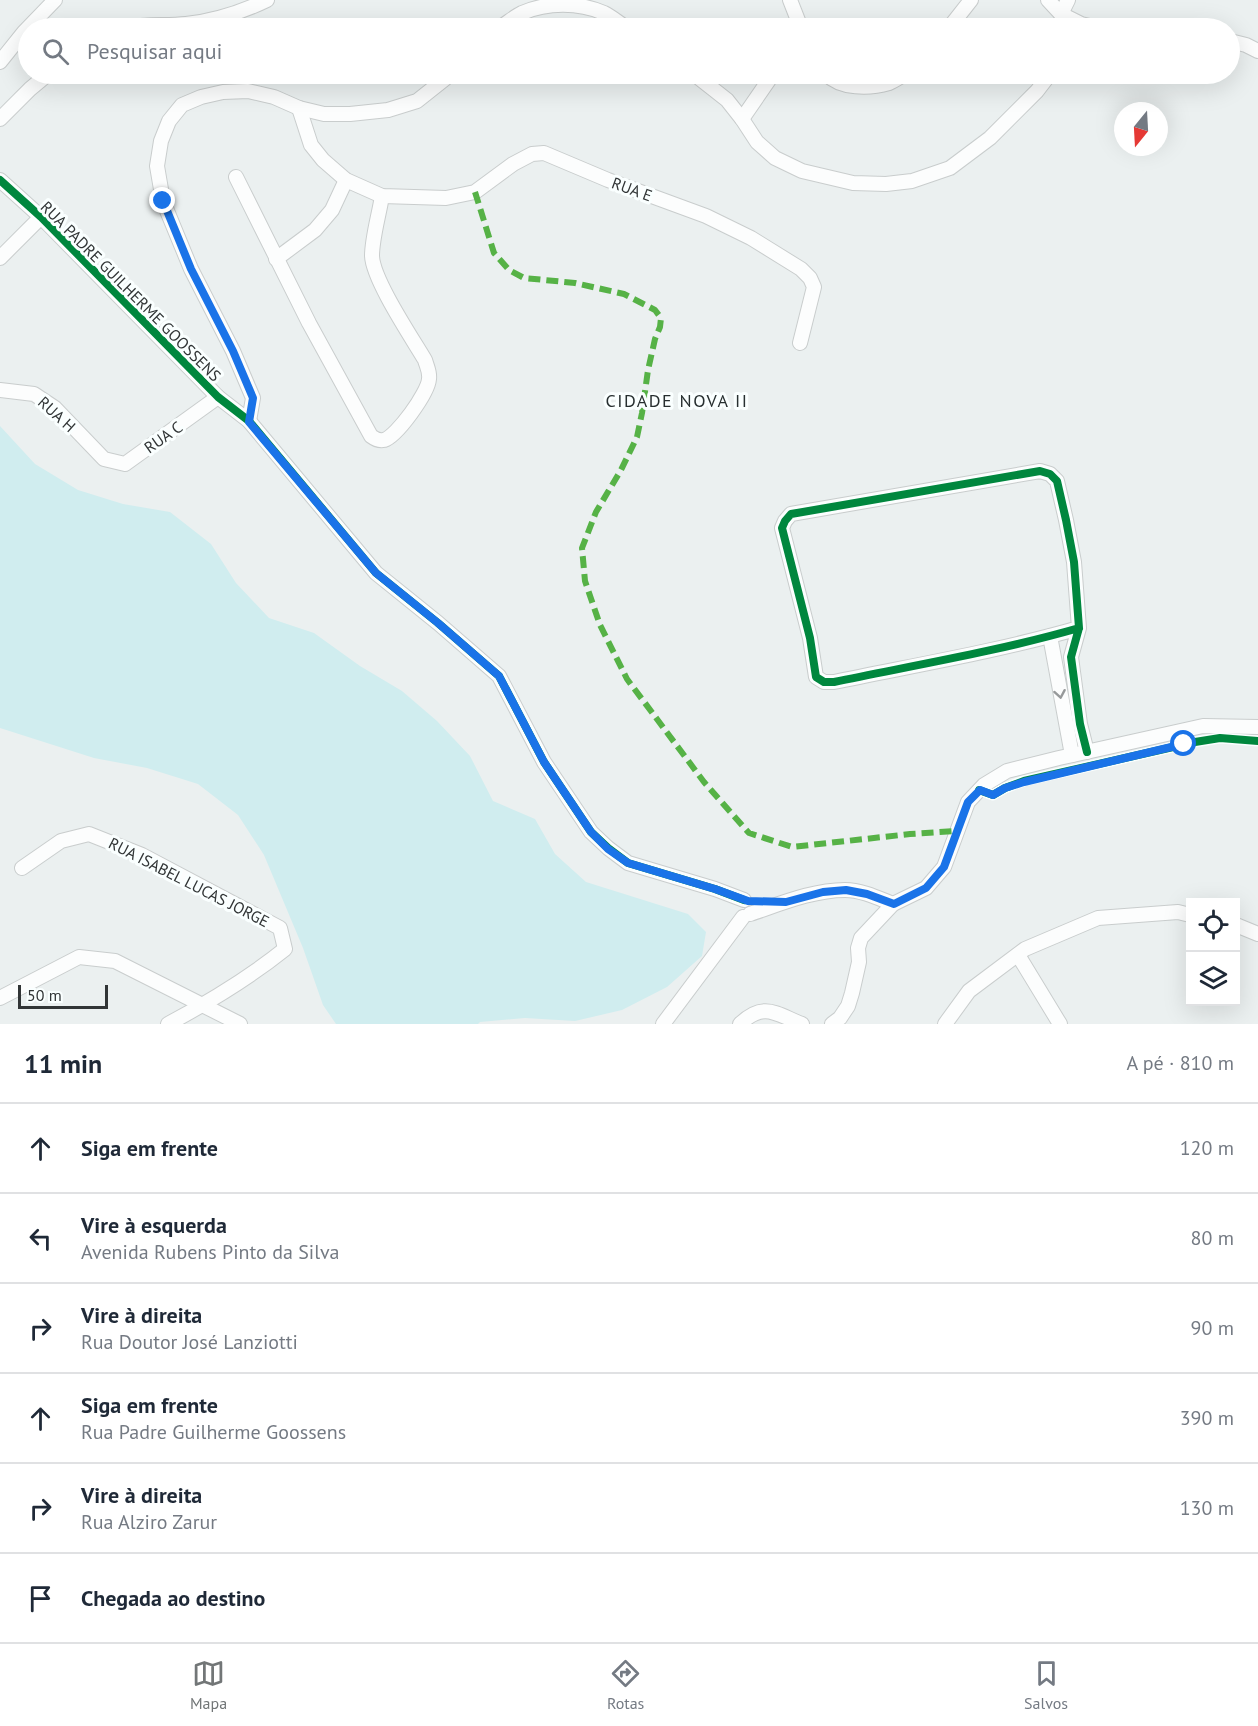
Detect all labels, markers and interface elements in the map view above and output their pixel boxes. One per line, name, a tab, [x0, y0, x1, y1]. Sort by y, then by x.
search box	[18, 18, 1240, 84]
icon: search	[39, 35, 72, 68]
text: Pesquisar aqui	[87, 37, 223, 65]
north arrow	[1114, 102, 1168, 156]
street label: RUA E	[609, 173, 655, 205]
route end	[149, 187, 175, 213]
street label: RUA PADRE GUILHERME GOOSSENS	[37, 197, 225, 385]
district label: CIDADE NOVA II	[605, 389, 749, 412]
street label: RUA H	[34, 392, 80, 436]
street label: RUA C	[140, 417, 186, 457]
one-way arrow	[1054, 689, 1066, 698]
route start	[1170, 730, 1196, 756]
street label: RUA ISABEL LUCAS JORGE	[105, 833, 273, 931]
map controls	[1186, 898, 1240, 1006]
button: locate	[1186, 898, 1240, 952]
button: layers	[1186, 952, 1240, 1006]
scale bar	[18, 982, 108, 1010]
text: 50 m	[27, 985, 62, 1005]
text: 11 min	[24, 1047, 102, 1080]
text: A pé · 810 m	[1127, 1050, 1234, 1076]
icon: ahead	[24, 1132, 57, 1165]
text: Siga em frente	[81, 1134, 218, 1162]
text: 120 m	[1180, 1135, 1234, 1161]
text: Vire à esquerda	[81, 1211, 227, 1239]
icon: left	[24, 1222, 57, 1255]
text: 80 m	[1191, 1225, 1234, 1251]
text: Avenida Rubens Pinto da Silva	[81, 1239, 340, 1265]
text: Vire à direita	[81, 1301, 202, 1329]
icon: right	[24, 1312, 57, 1345]
text: 90 m	[1191, 1315, 1234, 1341]
text: Rua Doutor José Lanziotti	[81, 1329, 298, 1355]
text: Siga em frente	[81, 1391, 218, 1419]
icon: ahead	[24, 1402, 57, 1435]
text: 390 m	[1180, 1405, 1234, 1431]
text: Rua Padre Guilherme Goossens	[81, 1419, 346, 1445]
text: Vire à direita	[81, 1481, 202, 1509]
icon: right	[24, 1492, 57, 1525]
text: 130 m	[1180, 1495, 1234, 1521]
text: Rua Alziro Zarur	[81, 1509, 217, 1535]
icon: arrive	[24, 1582, 57, 1615]
text: Chegada ao destino	[81, 1584, 265, 1612]
tab: Mapa	[190, 1657, 227, 1713]
tab: Rotas	[607, 1657, 644, 1713]
tab: Salvos	[1024, 1657, 1068, 1713]

